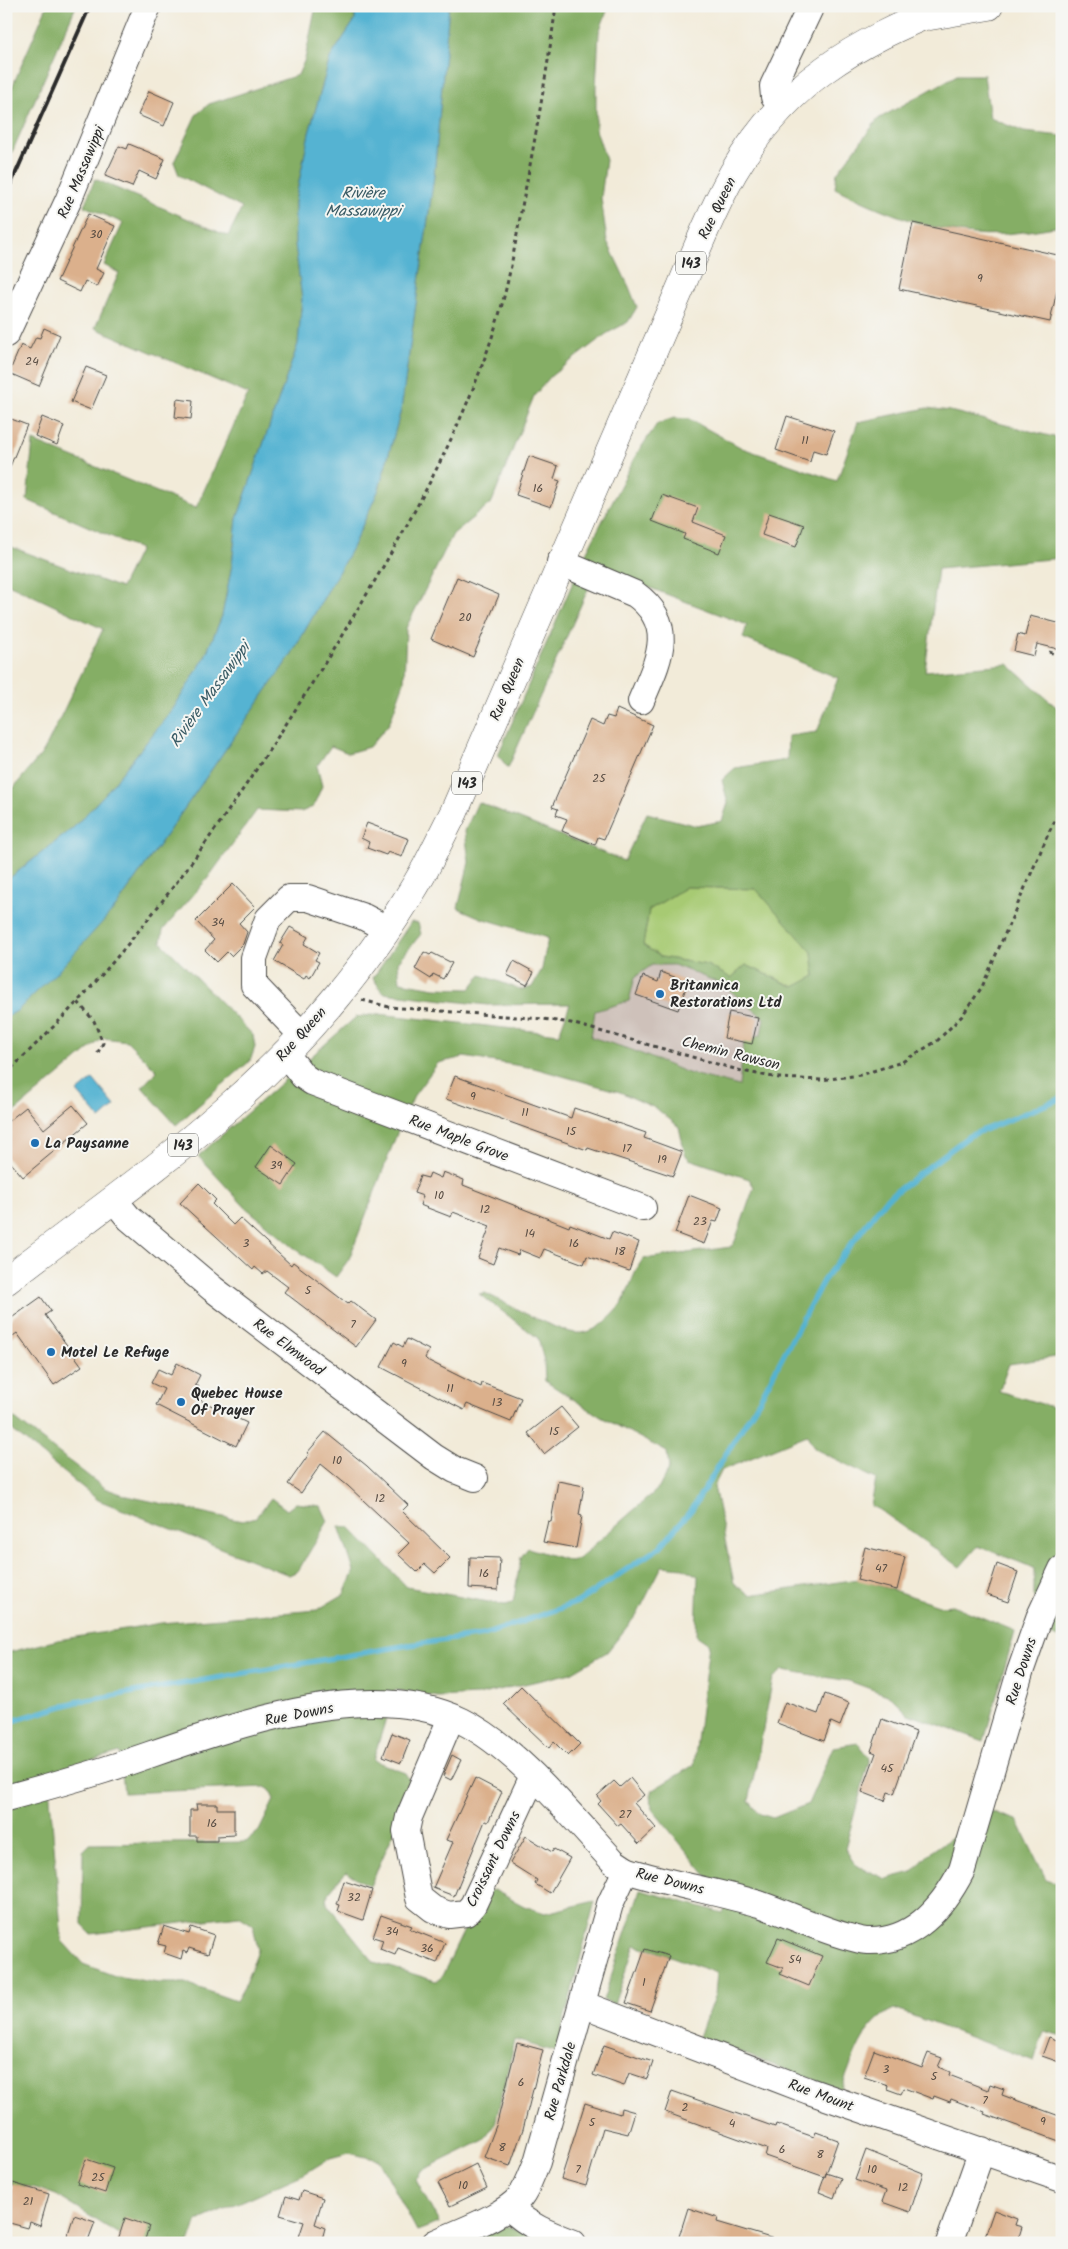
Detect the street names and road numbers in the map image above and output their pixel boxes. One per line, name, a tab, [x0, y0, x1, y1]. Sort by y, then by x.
street label: Rue Massawippi	[52, 121, 113, 223]
street label: Rue Queen	[692, 173, 743, 244]
road number: 143	[676, 252, 706, 274]
street label: Rue Queen	[484, 654, 532, 725]
road number: 143	[452, 771, 482, 794]
street label: Rue Queen	[270, 1002, 333, 1068]
street label: Chemin Rawson	[679, 1030, 782, 1078]
street label: Rue Maple Grove	[405, 1109, 512, 1169]
road number: 143	[168, 1134, 198, 1156]
street label: Rue Elmwood	[248, 1313, 330, 1383]
street label: Rue Downs	[1000, 1634, 1044, 1708]
street label: Rue Downs	[263, 1696, 336, 1733]
street label: Croissant Downs	[460, 1806, 528, 1912]
street label: Rue Downs	[633, 1862, 707, 1902]
street label: Rue Parkdale	[538, 2039, 584, 2123]
street label: Rue Mount	[784, 2073, 857, 2119]

